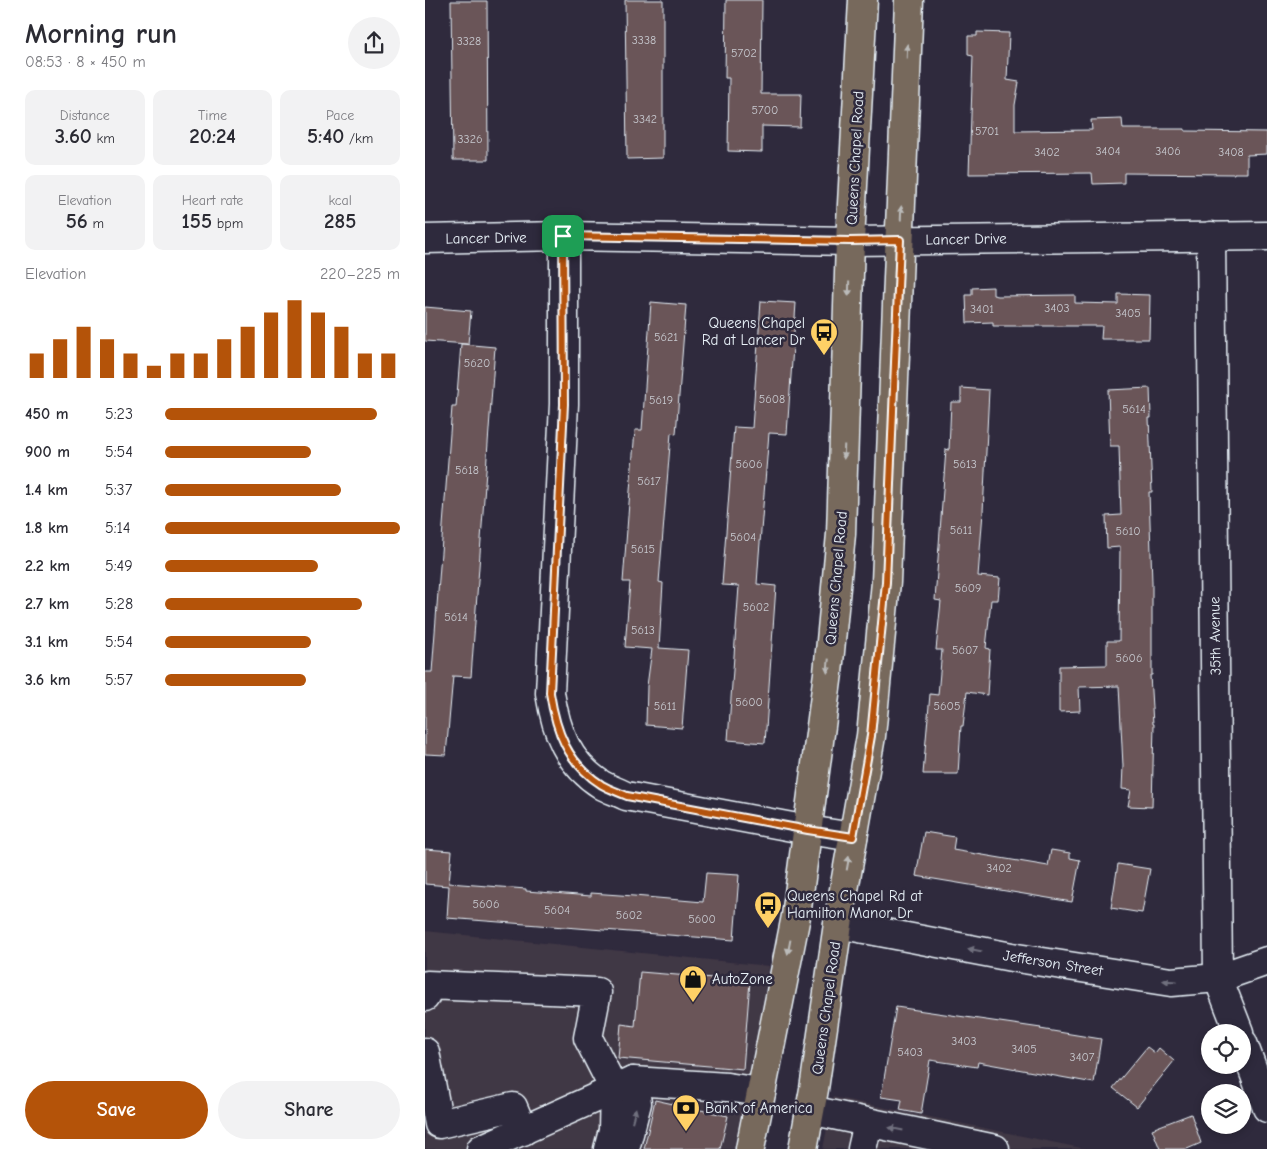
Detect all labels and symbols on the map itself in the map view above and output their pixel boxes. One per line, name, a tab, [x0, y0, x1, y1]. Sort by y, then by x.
house number: 3338	[632, 33, 656, 47]
house number: 3328	[457, 34, 481, 48]
one-way arrow	[903, 43, 911, 59]
house number: 5702	[731, 46, 757, 60]
street label: Queens Chapel Road	[843, 91, 867, 225]
house number: 5700	[752, 103, 778, 117]
house number: 3342	[633, 112, 657, 126]
house number: 5701	[975, 124, 999, 138]
house number: 3326	[458, 132, 482, 146]
house number: 3404	[1096, 144, 1121, 158]
house number: 3406	[1155, 144, 1181, 158]
house number: 3402	[1034, 145, 1060, 159]
house number: 3408	[1218, 145, 1244, 159]
one-way arrow	[898, 205, 906, 221]
pin	[542, 215, 584, 257]
street label: Lancer Drive	[445, 228, 527, 248]
street label: Lancer Drive	[925, 229, 1007, 249]
one-way arrow	[845, 282, 853, 298]
house number: 3403	[1044, 301, 1070, 315]
house number: 3401	[970, 302, 994, 316]
house number: 3405	[1115, 306, 1141, 320]
place label: Queens Chapel Rd at Lancer Dr	[702, 314, 805, 349]
bus stop icon: Queens Chapel Rd at Lancer Dr	[809, 317, 839, 356]
house number: 5621	[654, 330, 678, 344]
house number: 5620	[464, 356, 490, 370]
house number: 5608	[759, 392, 785, 406]
house number: 5619	[649, 393, 673, 407]
house number: 5614	[1122, 402, 1146, 416]
one-way arrow	[840, 444, 848, 460]
house number: 5606	[736, 457, 762, 471]
house number: 5613	[953, 457, 977, 471]
house number: 5618	[455, 463, 479, 477]
house number: 5617	[637, 474, 661, 488]
street label: Queens Chapel Road	[821, 510, 851, 646]
house number: 5611	[950, 523, 973, 537]
house number: 5610	[1115, 524, 1141, 538]
house number: 5604	[730, 530, 756, 544]
house number: 5615	[631, 542, 655, 556]
house number: 5609	[955, 581, 981, 595]
street label: 35th Avenue	[1205, 596, 1225, 676]
house number: 5602	[743, 600, 769, 614]
house number: 5614	[444, 610, 468, 624]
house number: 5613	[631, 623, 655, 637]
house number: 5607	[952, 643, 978, 657]
house number: 5606	[1116, 651, 1142, 665]
one-way arrow	[824, 658, 832, 674]
house number: 5600	[735, 695, 763, 709]
house number: 5611	[654, 699, 677, 713]
house number: 5605	[934, 699, 960, 713]
one-way arrow	[845, 855, 853, 871]
house number: 3402	[986, 861, 1012, 875]
place label: Queens Chapel Rd at Hamilton Manor Dr	[787, 887, 923, 922]
bus stop icon: Queens Chapel Rd at Hamilton Manor Dr	[753, 890, 783, 929]
house number: 5606	[473, 897, 499, 911]
house number: 5604	[544, 903, 570, 917]
house number: 5602	[616, 908, 642, 922]
house number: 5600	[688, 912, 716, 926]
one-way arrow	[785, 940, 793, 956]
street label: Queens Chapel Road	[808, 940, 844, 1076]
one-way arrow	[967, 946, 982, 954]
street label: Jefferson Street	[1002, 946, 1105, 980]
shop icon: AutoZone	[678, 964, 708, 1003]
place label: AutoZone	[712, 970, 773, 988]
one-way arrow	[1161, 977, 1177, 985]
house number: 3403	[951, 1034, 977, 1048]
house number: 3405	[1011, 1042, 1037, 1056]
house number: 5403	[897, 1045, 923, 1059]
house number: 3407	[1070, 1050, 1095, 1064]
bank icon: Bank of America	[671, 1093, 701, 1132]
place label: Bank of America	[705, 1099, 813, 1117]
one-way arrow	[630, 1107, 638, 1123]
one-way arrow	[888, 1125, 904, 1133]

